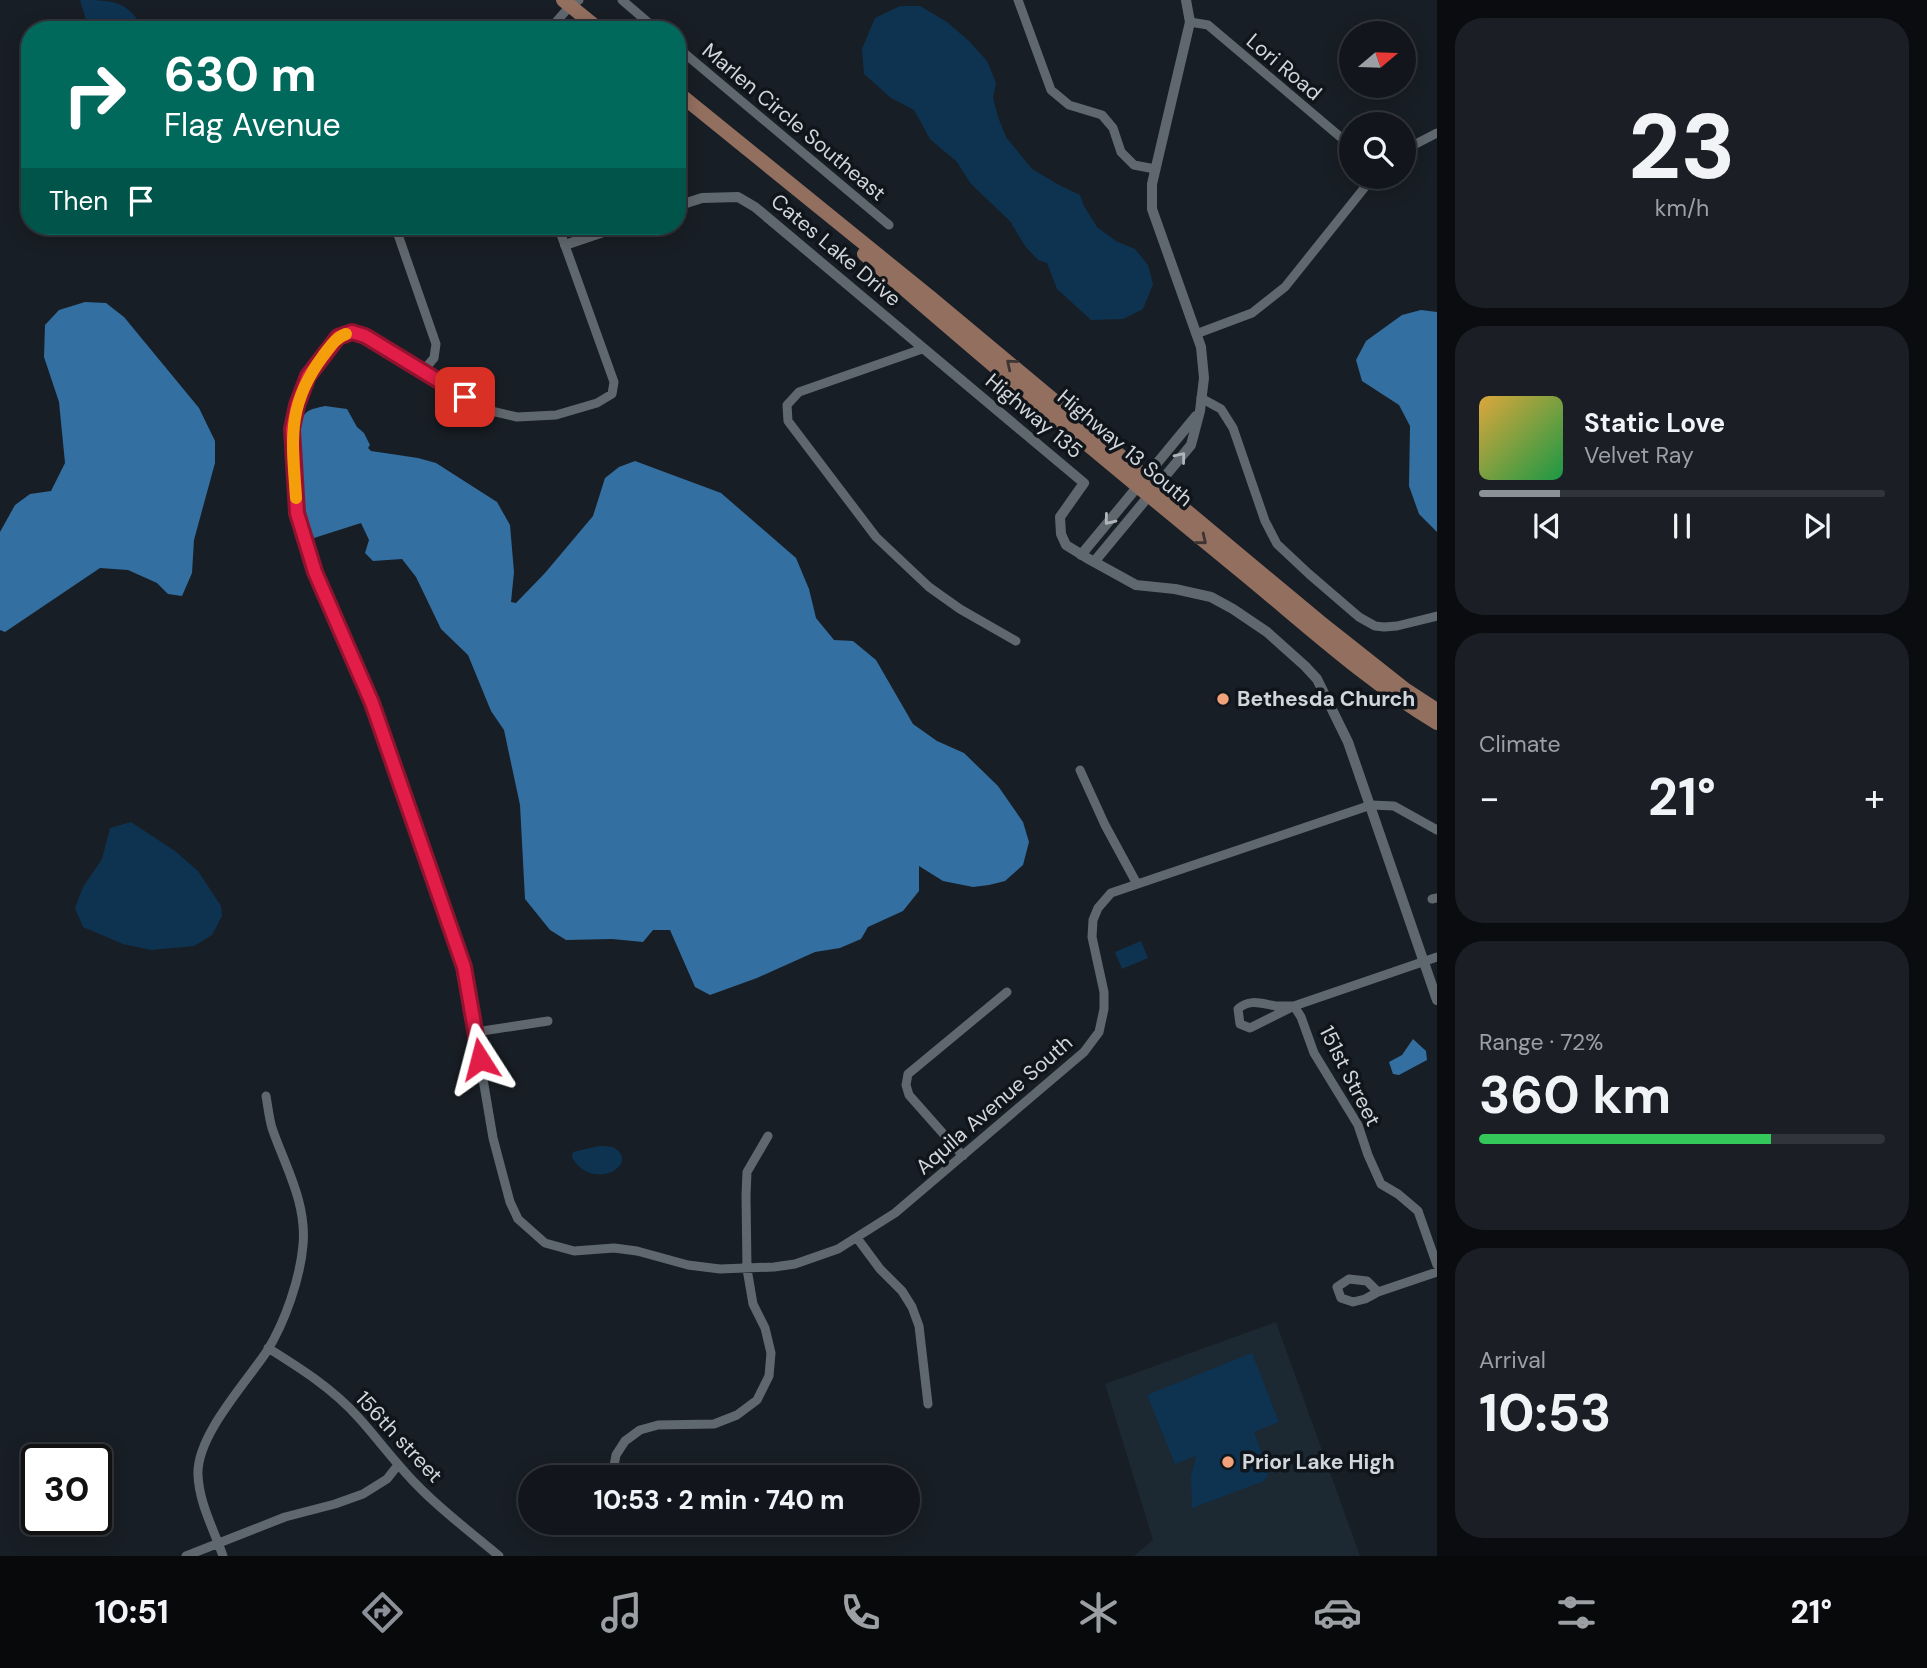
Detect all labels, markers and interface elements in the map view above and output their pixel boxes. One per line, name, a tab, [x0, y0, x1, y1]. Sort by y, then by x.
north arrow	[1339, 21, 1416, 98]
map controls	[1339, 21, 1416, 189]
street label: Lori Road	[1240, 27, 1328, 107]
street label: Marlen Circle Southeast	[696, 37, 892, 207]
text: 630 m	[164, 42, 317, 106]
icon: right	[49, 49, 140, 140]
text: 23	[1628, 88, 1736, 206]
text: Flag Avenue	[164, 104, 341, 146]
button: search	[1339, 112, 1416, 189]
icon: arrive	[122, 182, 160, 220]
text: Then	[49, 184, 108, 218]
street label: Cates Lake Drive	[765, 187, 907, 313]
text: km/h	[1655, 193, 1709, 223]
one-way arrow	[1007, 360, 1020, 372]
pin	[435, 367, 495, 427]
street label: Highway 135	[979, 367, 1089, 465]
icon: arrive	[446, 378, 484, 416]
street label: Highway 13 South	[1051, 383, 1199, 513]
text: Static Love	[1584, 406, 1725, 440]
text: Velvet Ray	[1584, 440, 1694, 470]
one-way arrow	[1173, 452, 1186, 464]
icon: previous	[1528, 507, 1566, 545]
icon: pause	[1663, 507, 1701, 545]
icon: next	[1798, 507, 1836, 545]
one-way arrow	[1105, 512, 1117, 525]
one-way arrow	[1194, 532, 1207, 544]
place label: Bethesda Church	[1237, 685, 1415, 713]
marker: Bethesda Church	[1215, 691, 1231, 707]
text: Climate	[1479, 729, 1561, 759]
text: 21°	[1648, 763, 1716, 831]
text: −	[1479, 773, 1500, 823]
text: +	[1864, 773, 1885, 823]
street label: 151st Street	[1313, 1021, 1387, 1131]
position arrow	[443, 1022, 517, 1096]
text: Range · 72%	[1479, 1027, 1603, 1057]
street label: Aquila Avenue South	[910, 1029, 1078, 1181]
text: 360 km	[1479, 1061, 1671, 1129]
text: Arrival	[1479, 1345, 1546, 1375]
text: 10:53	[1479, 1379, 1611, 1447]
street label: 156th street	[349, 1385, 449, 1489]
speed limit sign: 30	[21, 1444, 112, 1535]
place label: Prior Lake High	[1242, 1448, 1395, 1476]
marker: Prior Lake High	[1220, 1454, 1236, 1470]
text: 10:53 · 2 min · 740 m	[594, 1483, 844, 1517]
icon: directions	[358, 1588, 407, 1637]
icon: music	[597, 1588, 646, 1637]
icon: phone	[836, 1588, 885, 1637]
icon: climate	[1074, 1588, 1123, 1637]
icon: car	[1313, 1588, 1362, 1637]
icon: filters	[1552, 1588, 1601, 1637]
text: 10:51	[95, 1591, 169, 1633]
text: 21°	[1790, 1591, 1832, 1633]

